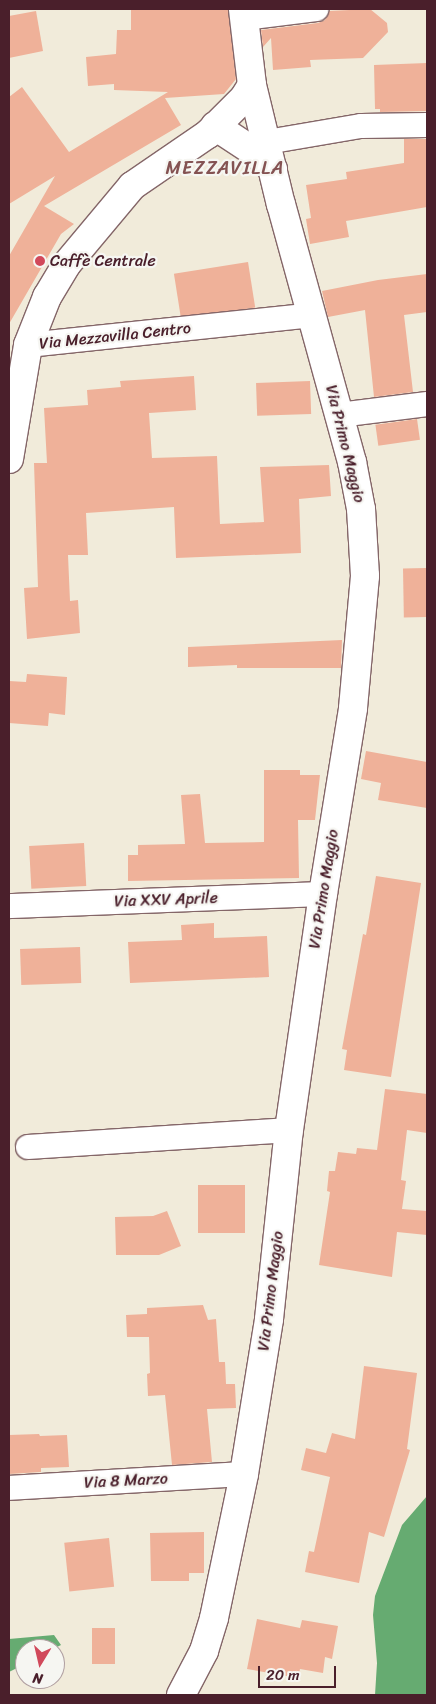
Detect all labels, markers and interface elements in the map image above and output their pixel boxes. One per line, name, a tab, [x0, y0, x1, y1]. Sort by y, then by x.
district label: MEZZAVILLA	[165, 157, 285, 179]
place label: Caffè Centrale	[50, 251, 155, 271]
marker: Caffè Centrale	[34, 255, 46, 267]
street label: Via Mezzavilla Centro	[38, 318, 192, 354]
street label: Via Primo Maggio	[321, 383, 369, 505]
street label: Via Primo Maggio	[305, 828, 343, 950]
street label: Via XXV Aprile	[114, 889, 218, 911]
street label: Via Primo Maggio	[254, 1230, 288, 1352]
street label: Via 8 Marzo	[84, 1469, 168, 1493]
north arrow	[15, 1639, 65, 1689]
scale bar	[261, 1656, 338, 1688]
text: 20 m	[266, 1662, 300, 1688]
text: N	[31, 1665, 44, 1691]

